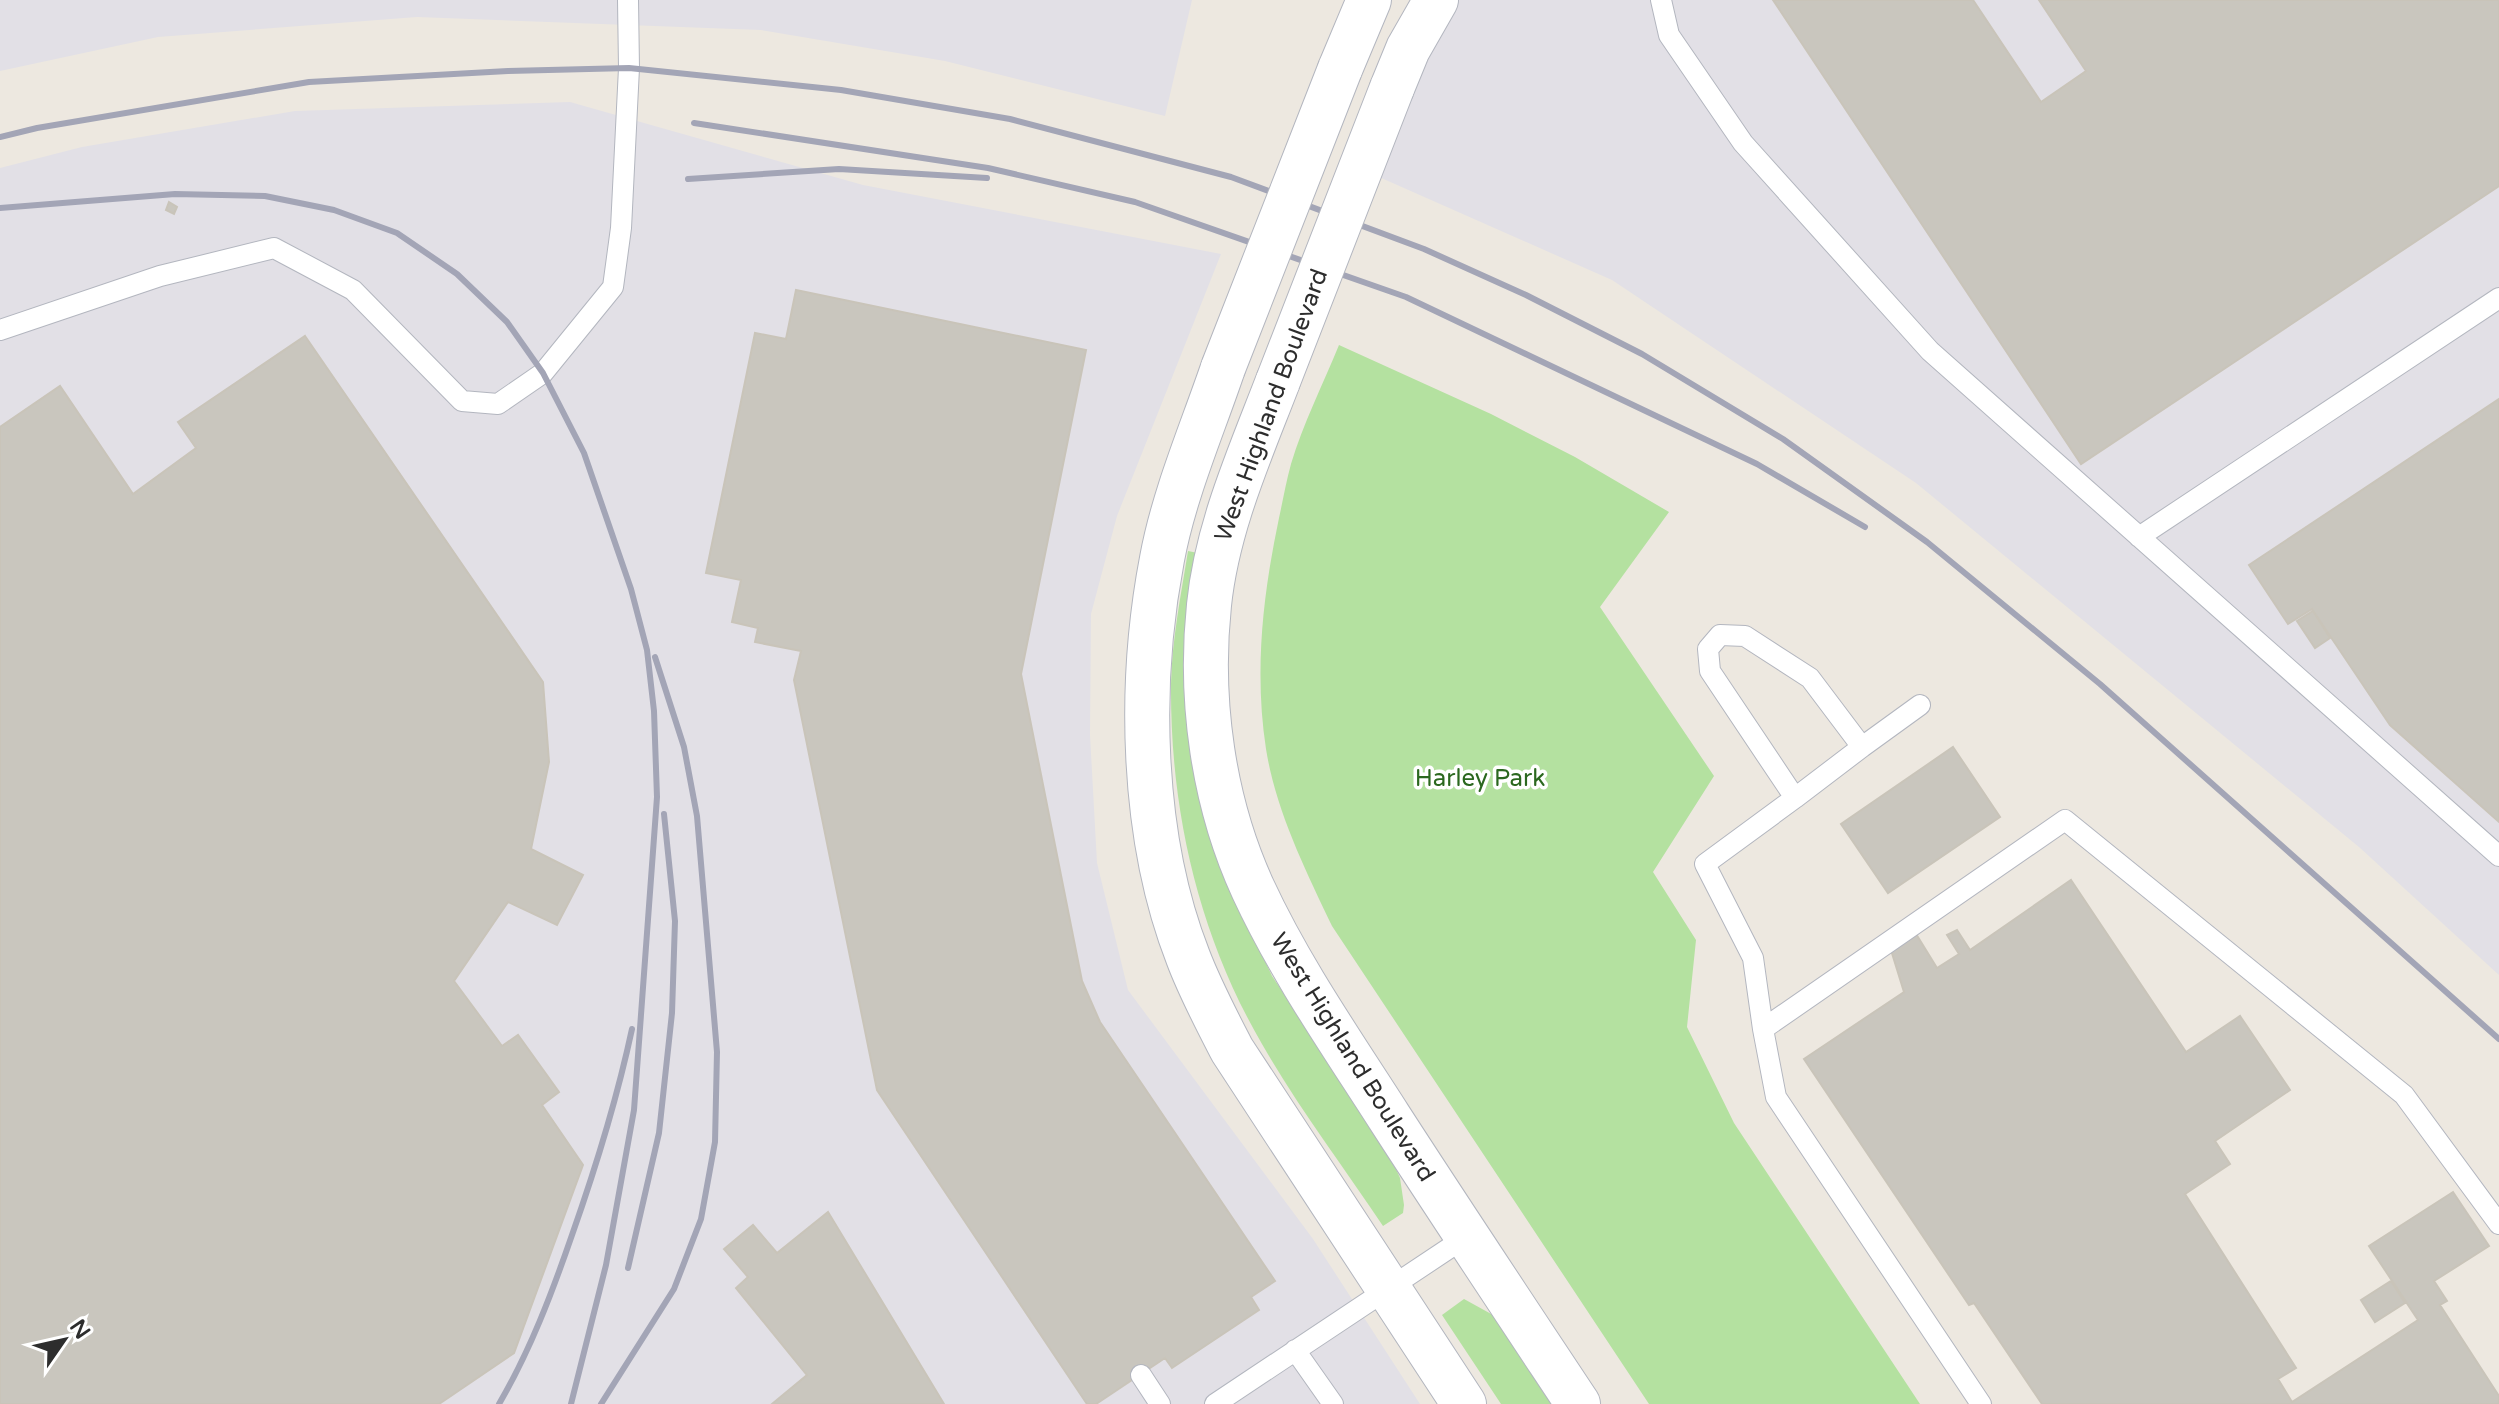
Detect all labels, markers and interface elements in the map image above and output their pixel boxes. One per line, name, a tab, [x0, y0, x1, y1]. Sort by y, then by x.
street label: West Highland Boulevard	[1209, 265, 1334, 545]
park label: Harley Park	[1415, 764, 1545, 793]
street label: West Highland Boulevard	[1264, 928, 1441, 1187]
north arrow	[24, 1300, 104, 1380]
text: N	[64, 1315, 95, 1344]

